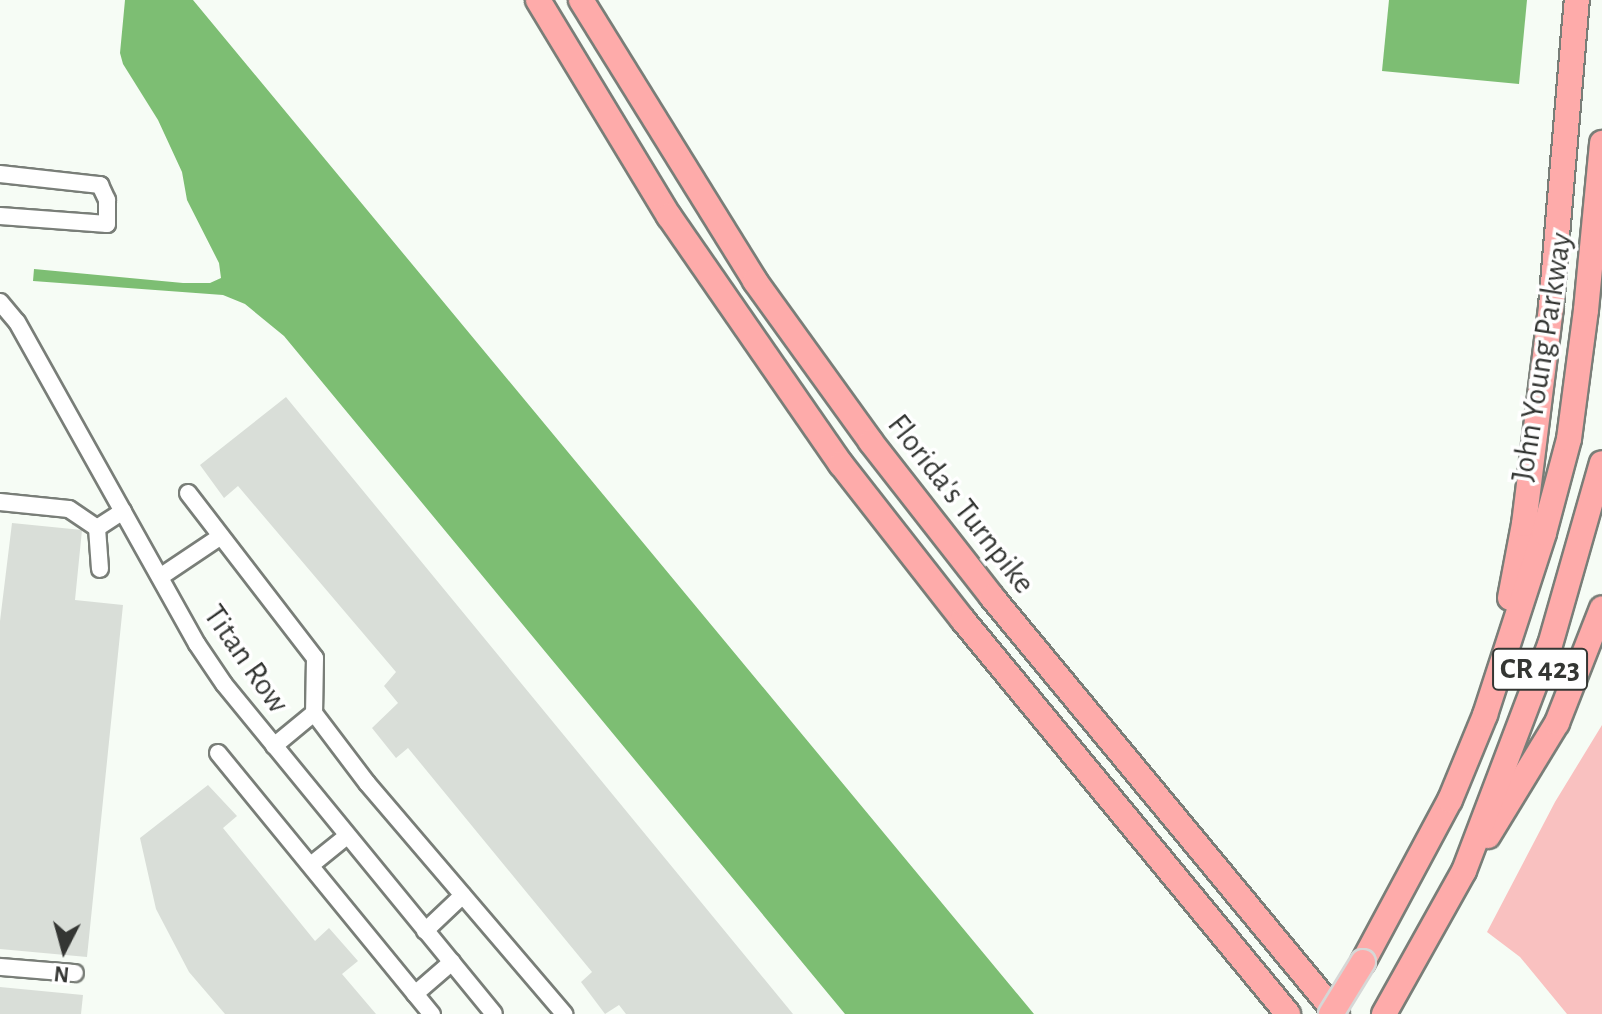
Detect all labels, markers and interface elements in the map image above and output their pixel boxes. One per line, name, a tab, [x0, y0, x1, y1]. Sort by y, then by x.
street label: John Young Parkway	[1503, 230, 1581, 484]
street label: Florida's Turnpike	[879, 407, 1043, 601]
street label: Titan Row	[195, 597, 297, 721]
road number: CR 423	[1492, 643, 1588, 695]
north arrow	[24, 910, 104, 990]
text: N	[53, 962, 70, 986]

